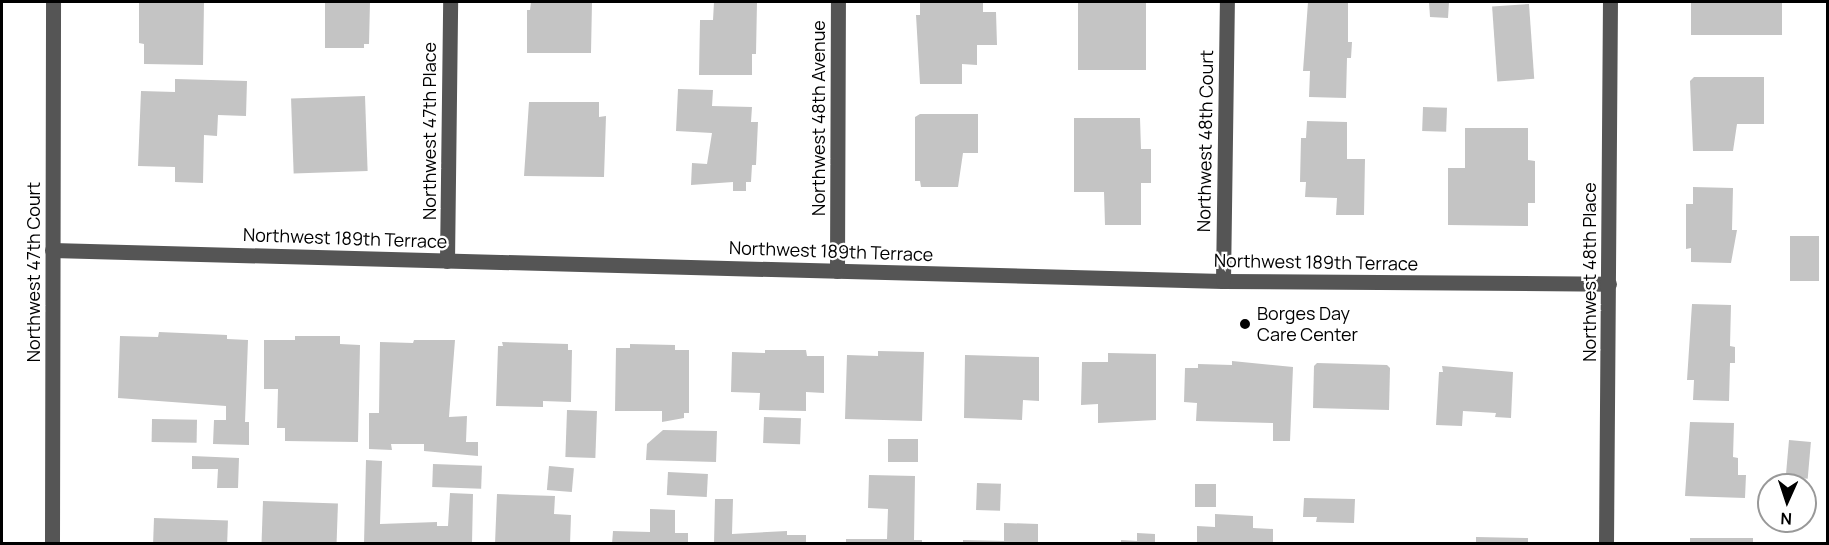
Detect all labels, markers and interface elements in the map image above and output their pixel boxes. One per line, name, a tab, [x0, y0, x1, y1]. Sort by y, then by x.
street label: Northwest 48th Avenue	[807, 20, 829, 216]
street label: Northwest 47th Place	[418, 42, 440, 220]
street label: Northwest 48th Court	[1193, 50, 1217, 232]
street label: Northwest 47th Court	[22, 182, 44, 362]
street label: Northwest 48th Place	[1578, 182, 1600, 362]
street label: Northwest 189th Terrace	[242, 224, 448, 252]
street label: Northwest 189th Terrace	[728, 237, 934, 265]
street label: Northwest 189th Terrace	[1214, 249, 1418, 275]
place label: Borges Day Care Center	[1257, 303, 1358, 346]
marker: Borges Day Care Center	[1238, 317, 1252, 331]
north arrow	[1757, 473, 1817, 533]
text: N	[1780, 508, 1792, 530]

